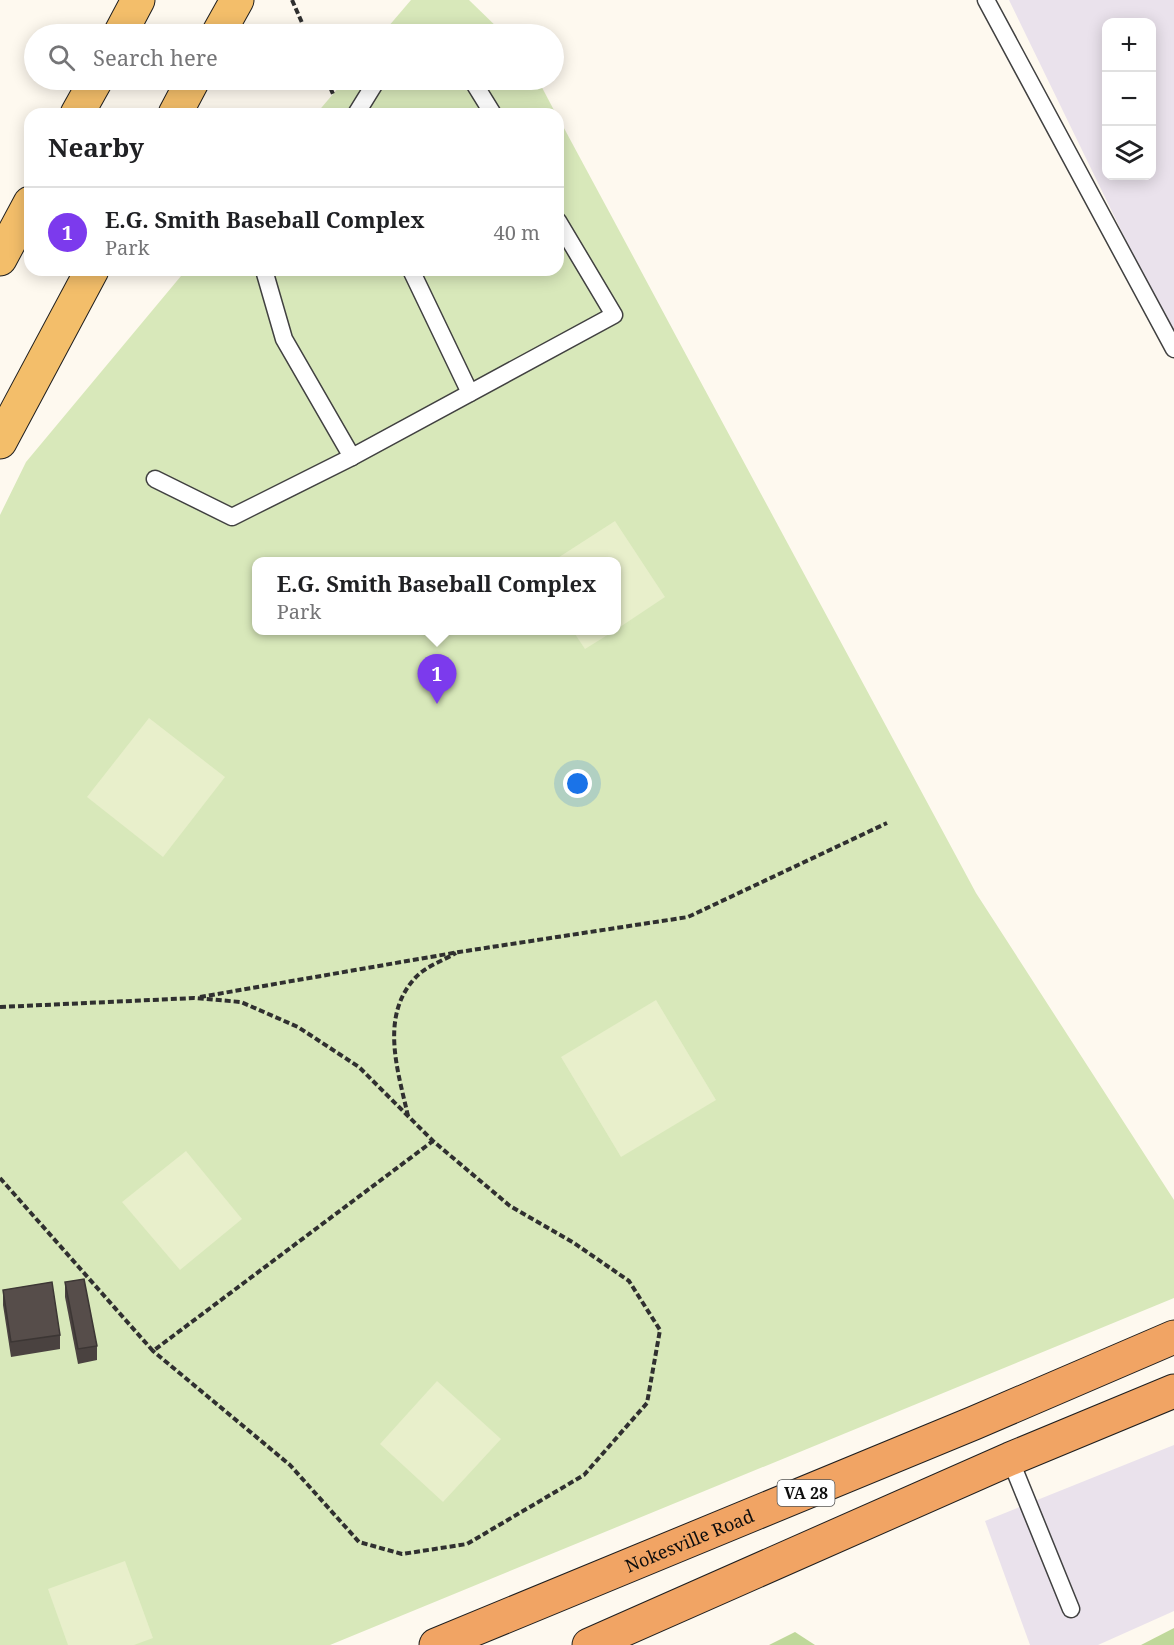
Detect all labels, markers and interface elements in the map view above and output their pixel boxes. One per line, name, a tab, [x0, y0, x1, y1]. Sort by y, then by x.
map controls	[1102, 18, 1156, 180]
button: +	[1102, 18, 1156, 72]
search box	[24, 24, 564, 90]
icon: search	[45, 41, 78, 74]
text: Search here	[93, 42, 218, 72]
button: −	[1102, 72, 1156, 126]
button: layers	[1102, 126, 1156, 180]
text: Nearby	[48, 129, 144, 165]
text: E.G. Smith Baseball Complex	[105, 204, 425, 234]
text: 1	[62, 219, 73, 246]
text: 40 m	[494, 219, 540, 246]
text: Park	[105, 234, 149, 261]
popup	[252, 557, 621, 635]
text: E.G. Smith Baseball Complex	[277, 568, 596, 598]
text: Park	[277, 598, 321, 625]
pin: 1	[418, 654, 456, 704]
your location	[563, 769, 592, 798]
road number: VA 28	[778, 1480, 834, 1506]
street label: Nokesville Road	[621, 1503, 757, 1578]

